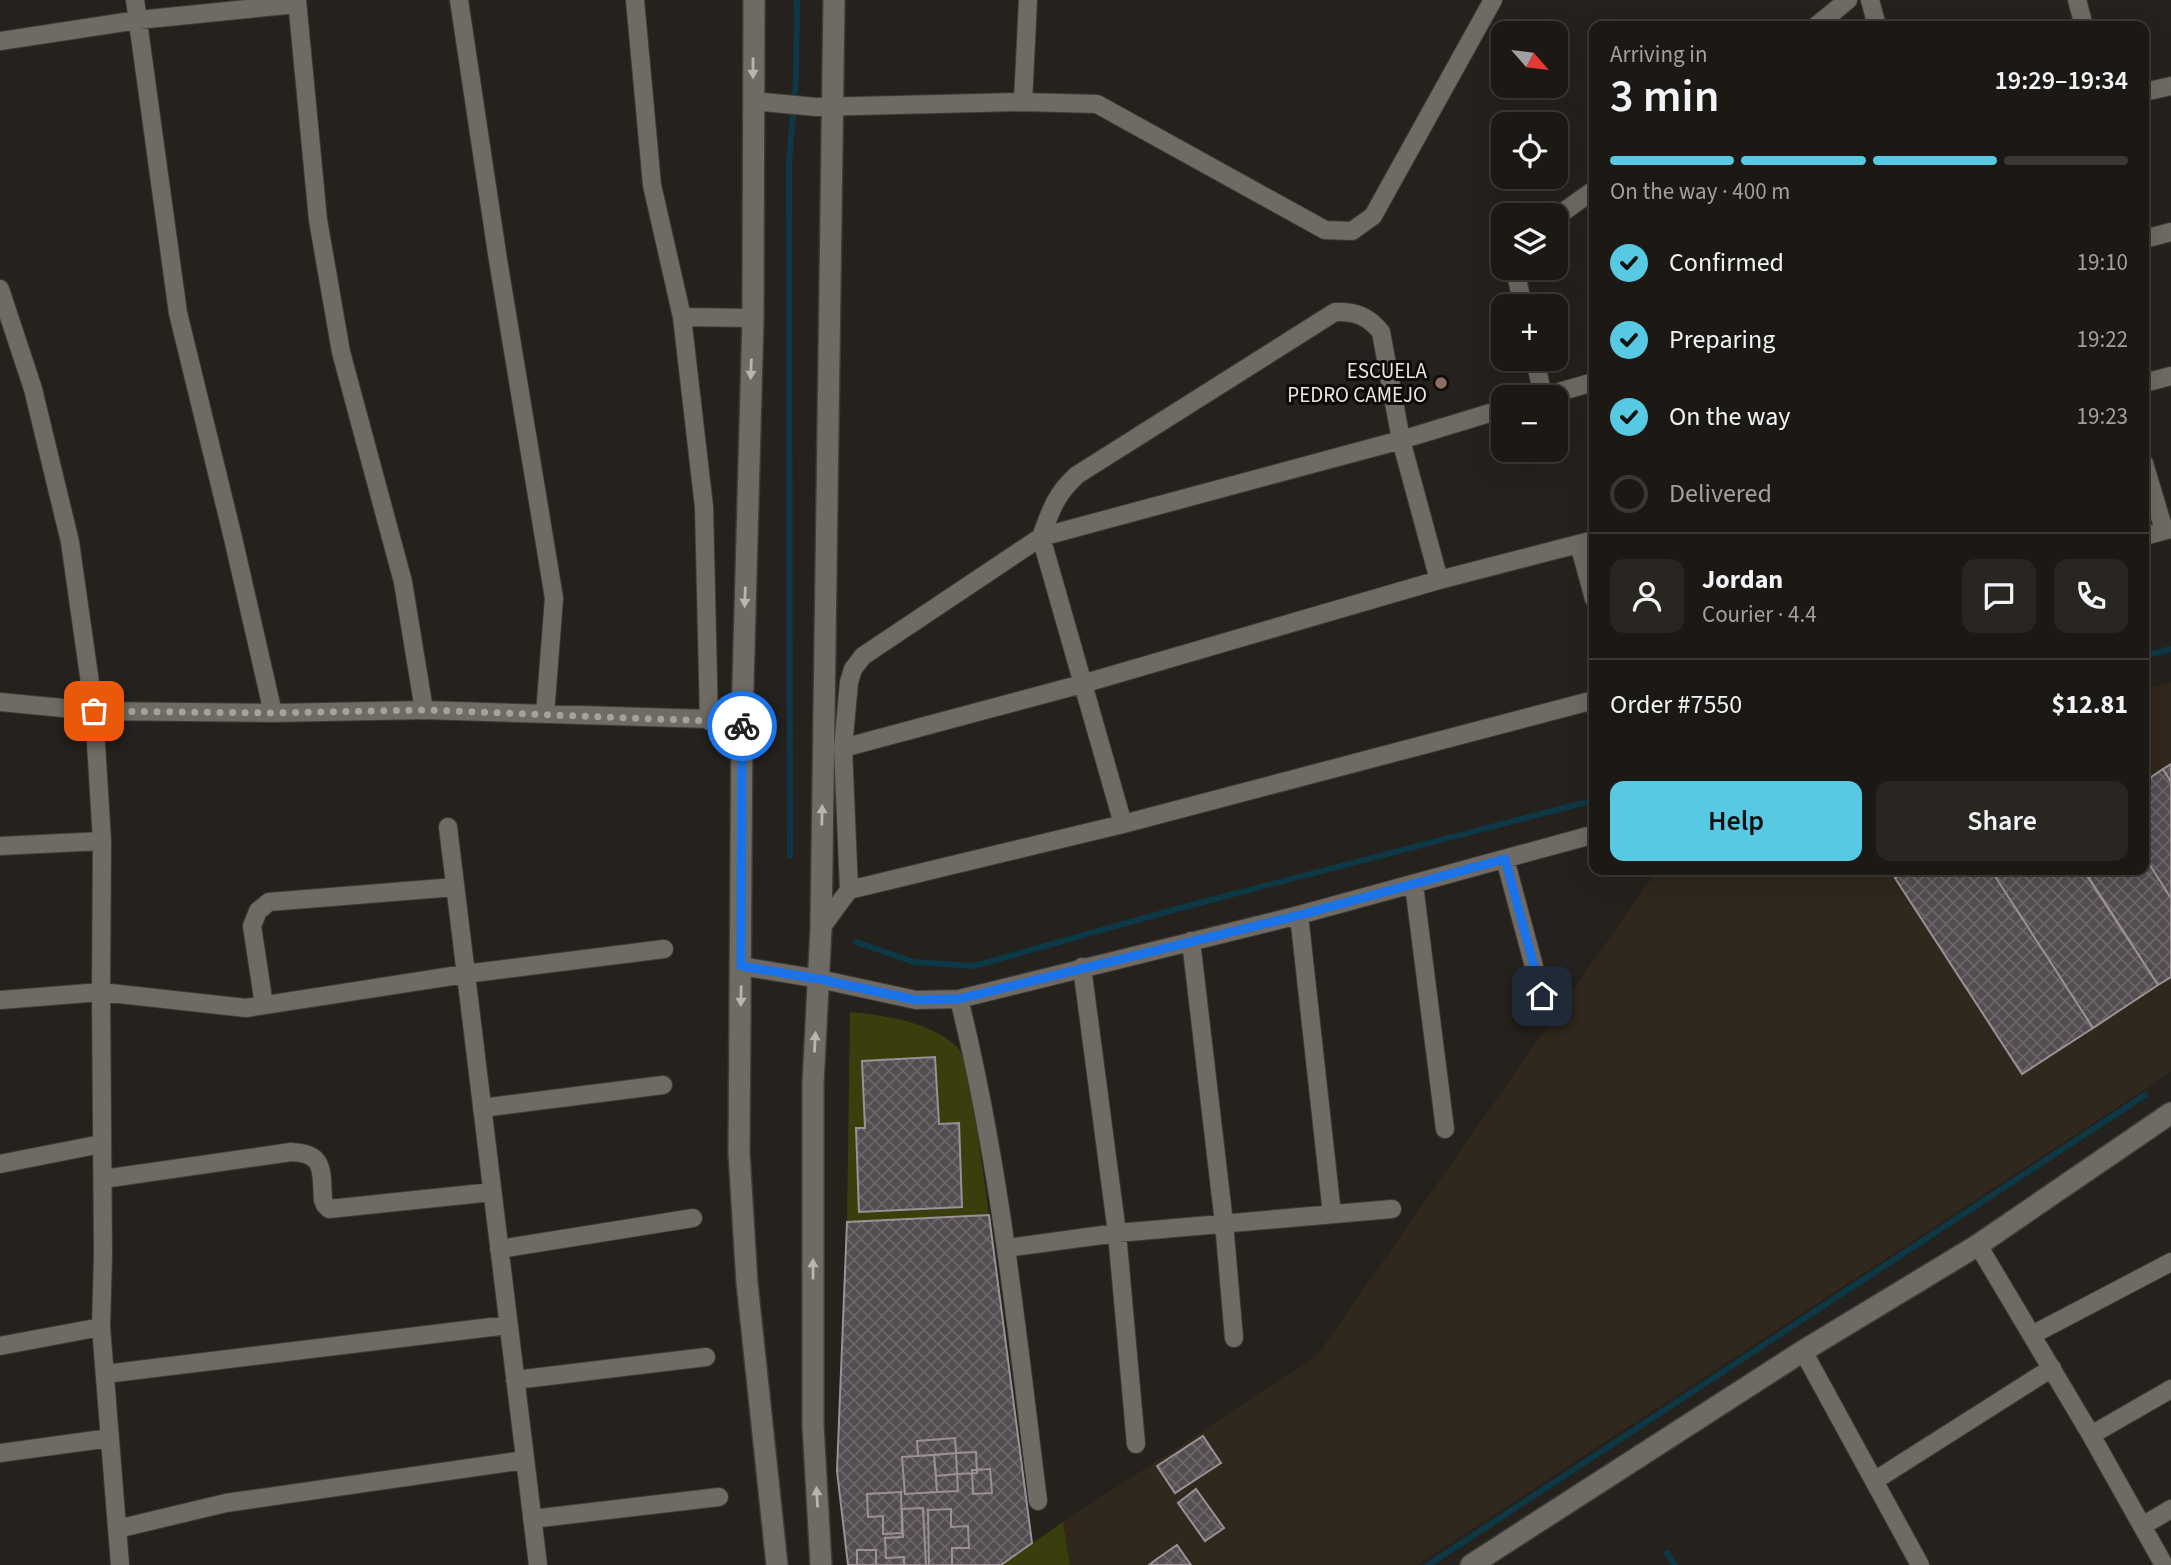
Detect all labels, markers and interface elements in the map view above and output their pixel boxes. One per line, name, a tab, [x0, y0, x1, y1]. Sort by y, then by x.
north arrow	[1491, 21, 1568, 98]
map controls	[1491, 21, 1568, 462]
text: Arriving in	[1610, 38, 1708, 71]
one-way arrow	[747, 57, 759, 79]
text: 19:29–19:34	[1995, 62, 2128, 99]
text: 3 min	[1610, 64, 1719, 129]
button: locate	[1491, 112, 1568, 189]
text: On the way · 400 m	[1610, 175, 1790, 208]
button: layers	[1491, 203, 1568, 280]
icon: check	[1610, 244, 1648, 282]
text: Confirmed	[1669, 244, 1784, 281]
text: 19:10	[2077, 246, 2128, 279]
button: +	[1491, 294, 1568, 371]
icon: check	[1610, 321, 1648, 359]
text: Preparing	[1669, 321, 1775, 358]
text: 19:22	[2077, 323, 2128, 356]
place label: ESCUELA PEDRO CAMEJO	[1287, 356, 1428, 410]
one-way arrow	[746, 358, 757, 380]
marker: ESCUELA PEDRO CAMEJO	[1433, 375, 1449, 391]
button: −	[1491, 385, 1568, 462]
icon: check	[1610, 398, 1648, 436]
text: On the way	[1669, 398, 1790, 435]
text: 19:23	[2077, 400, 2128, 433]
text: Delivered	[1669, 475, 1772, 512]
button: person	[1610, 559, 1684, 633]
button: chat	[1962, 559, 2036, 633]
button: phone	[2054, 559, 2128, 633]
text: Jordan	[1702, 561, 1783, 598]
one-way arrow	[740, 586, 751, 608]
text: Courier · 4.4	[1702, 598, 1817, 631]
pin	[64, 681, 124, 741]
text: Order #7550	[1610, 686, 1742, 723]
text: $12.81	[2052, 686, 2128, 723]
courier	[707, 691, 777, 761]
icon: bag	[75, 692, 113, 730]
icon: bike	[723, 707, 761, 745]
button: Help	[1610, 781, 1862, 861]
button: Share	[1876, 781, 2128, 861]
one-way arrow	[816, 803, 828, 825]
pin	[1512, 966, 1572, 1026]
icon: home	[1523, 977, 1561, 1015]
one-way arrow	[735, 985, 747, 1007]
one-way arrow	[810, 1031, 821, 1053]
one-way arrow	[807, 1258, 819, 1280]
one-way arrow	[811, 1486, 822, 1508]

